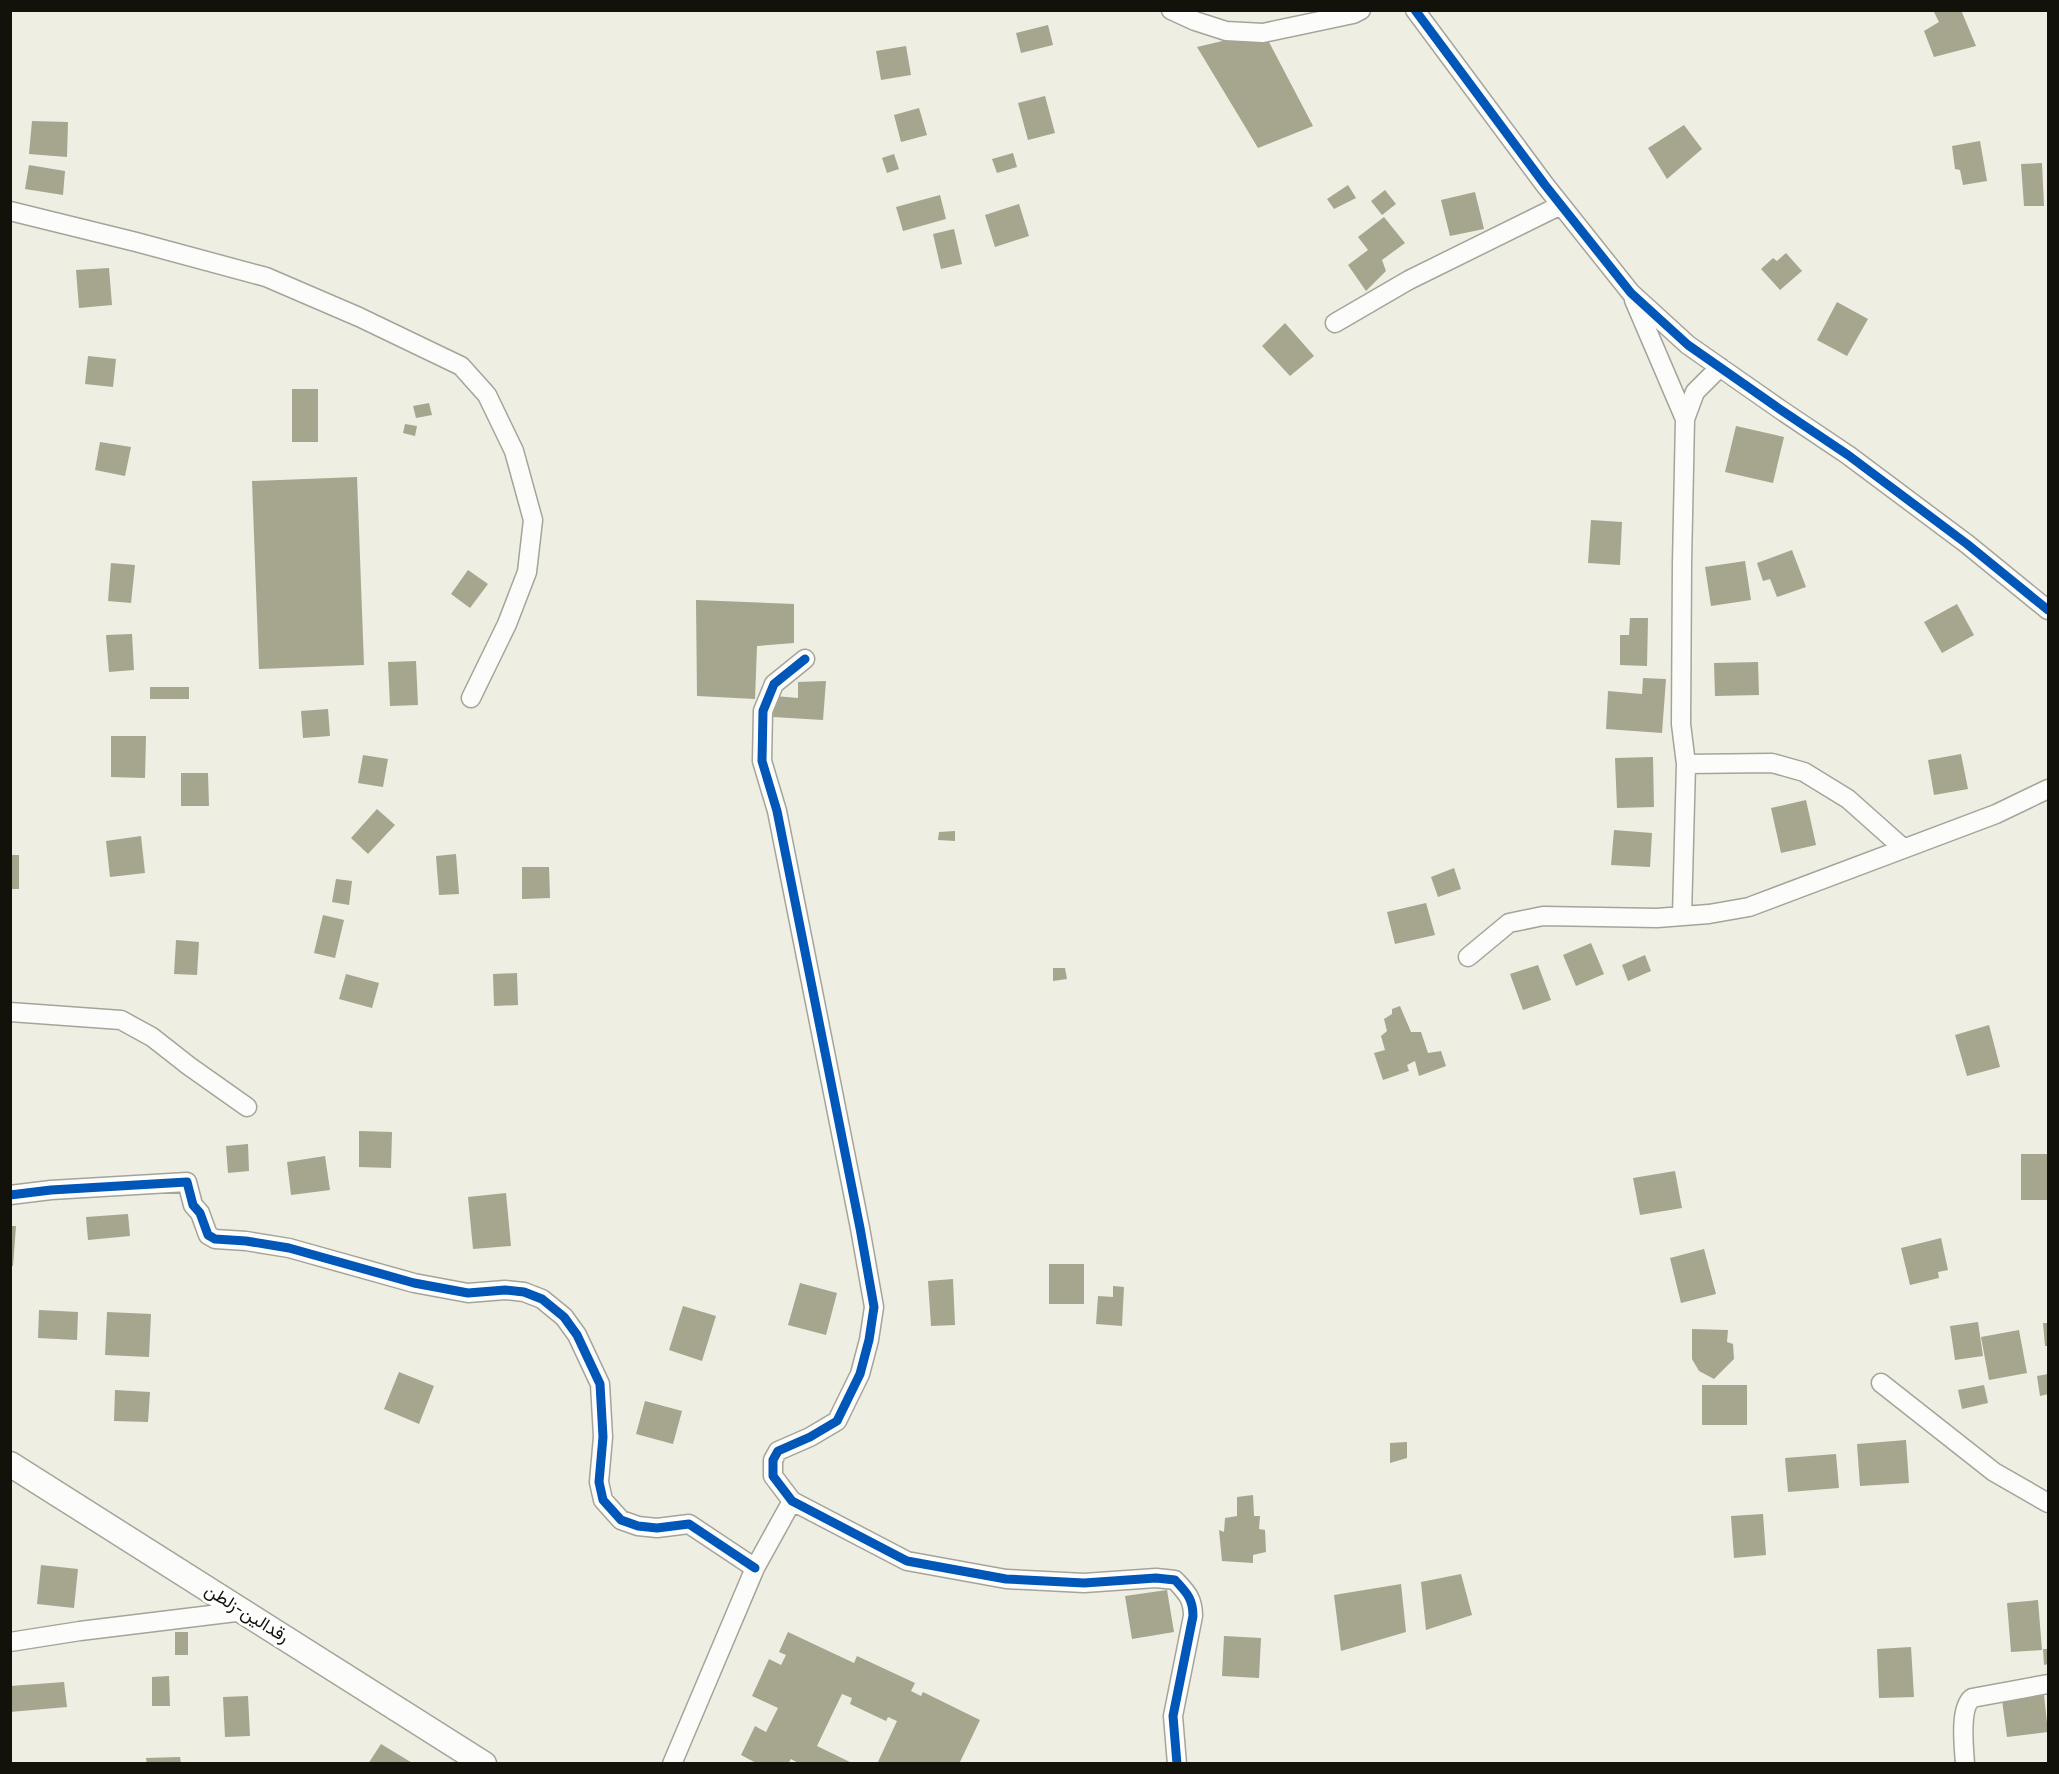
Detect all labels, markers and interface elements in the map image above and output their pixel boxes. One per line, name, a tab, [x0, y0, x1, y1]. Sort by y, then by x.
street label: رقدالين-زلطن	[200, 1578, 294, 1648]

